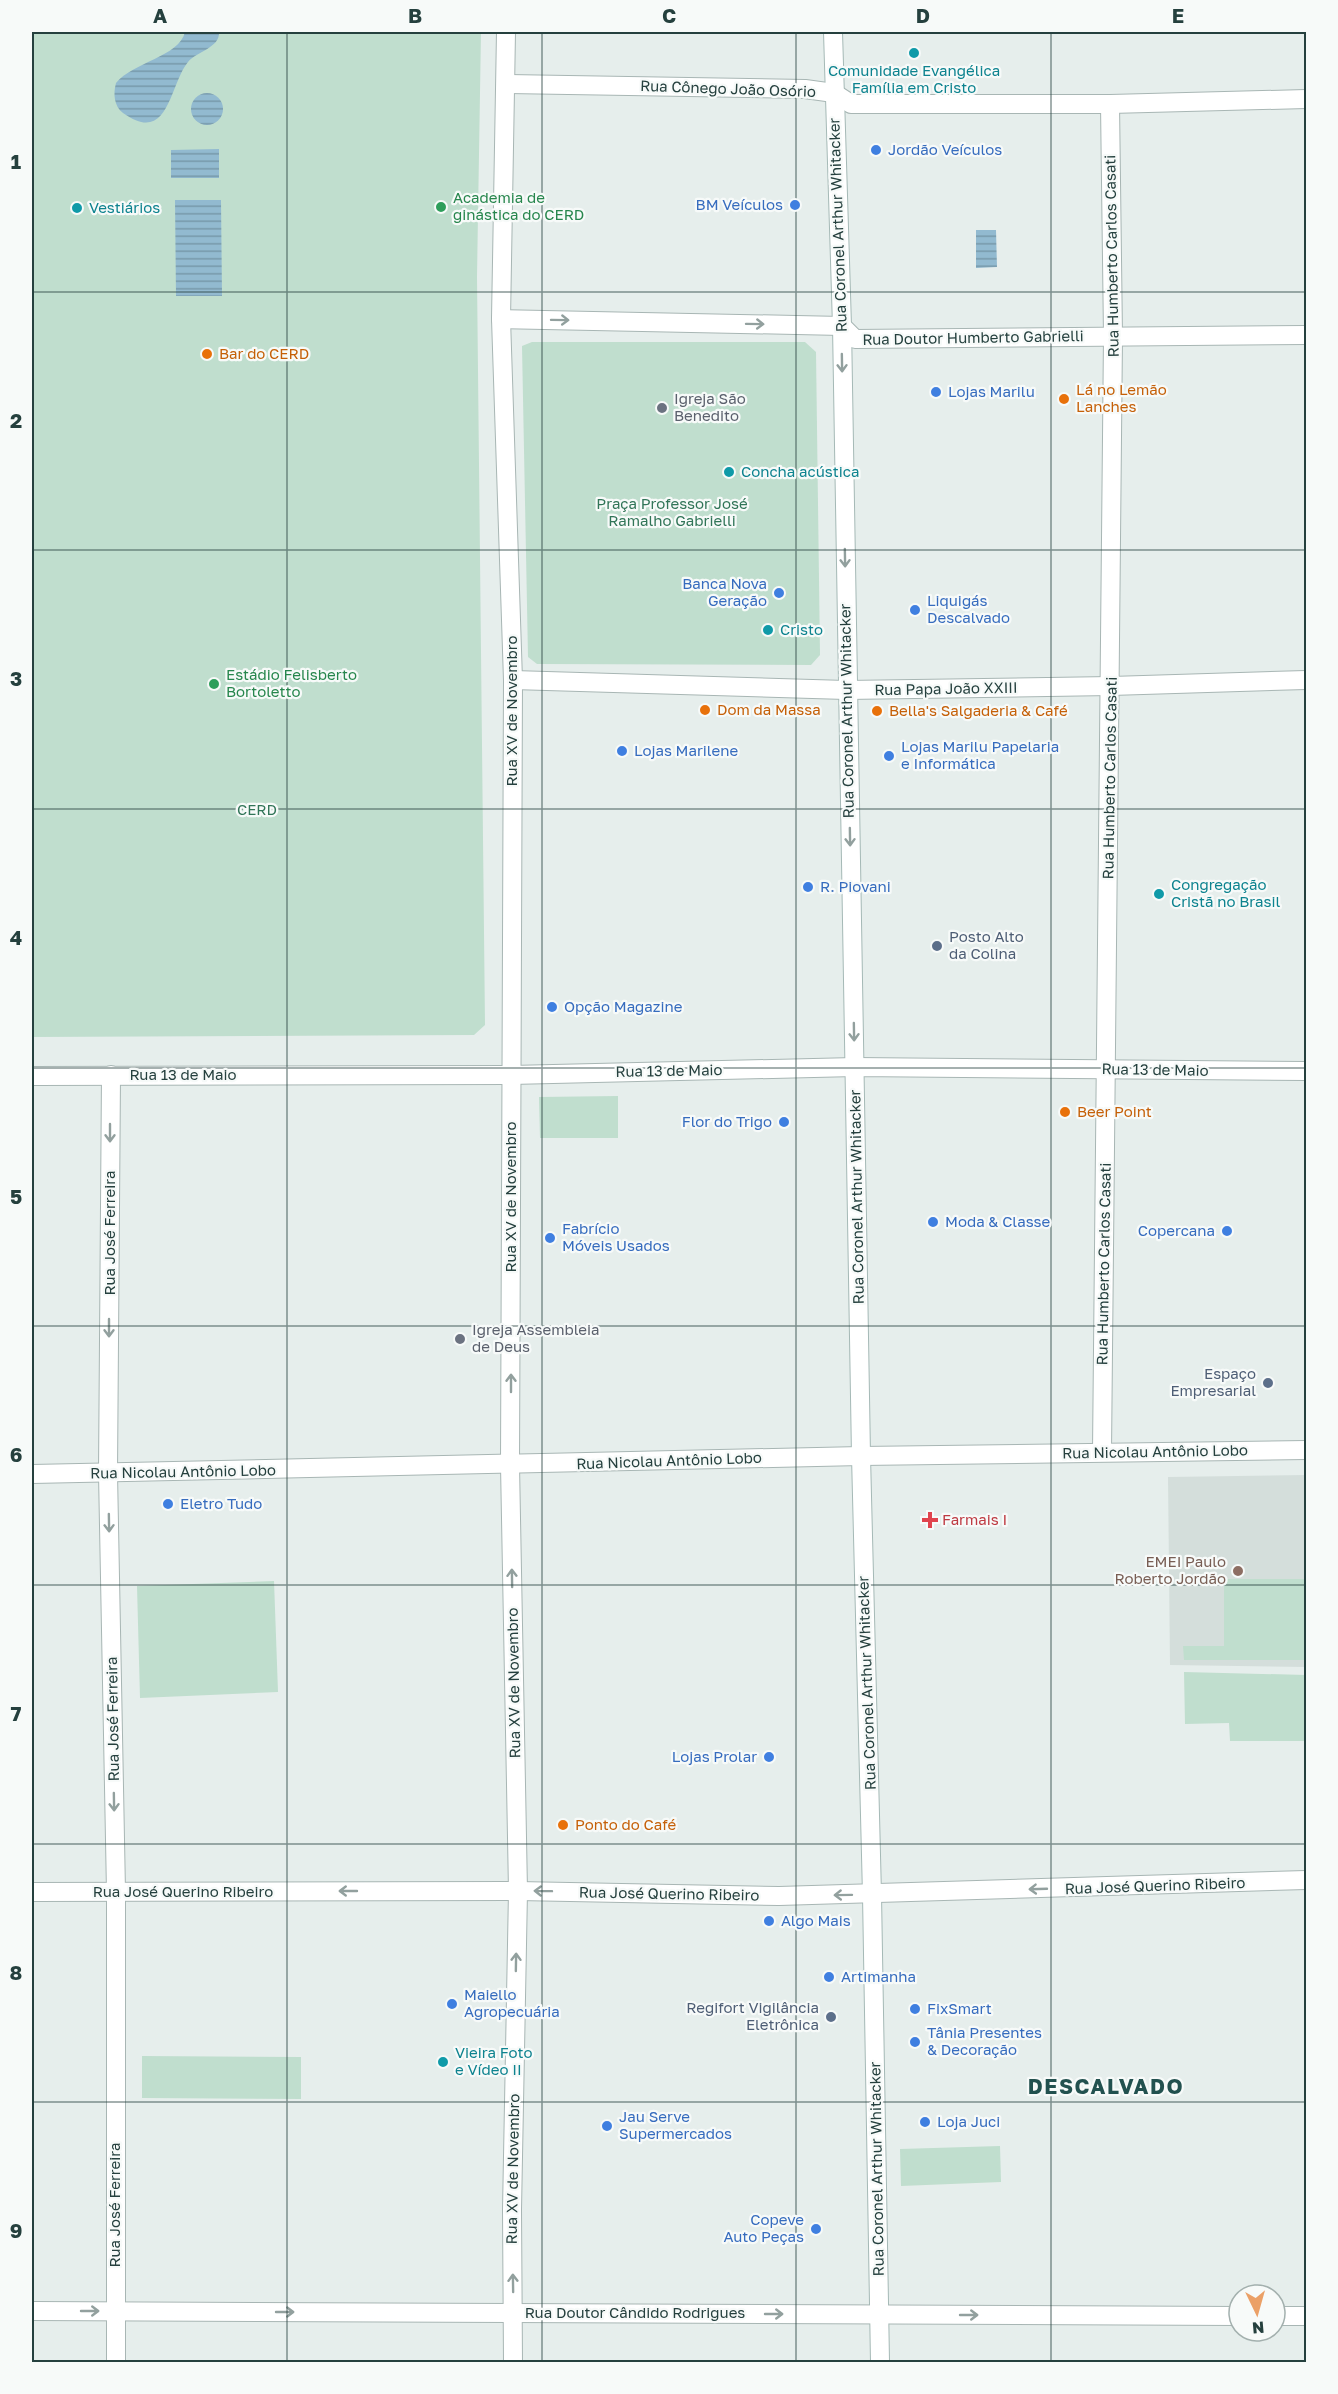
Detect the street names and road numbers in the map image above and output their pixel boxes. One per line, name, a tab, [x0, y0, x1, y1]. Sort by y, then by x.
street label: Rua Cônego João Osório	[640, 76, 816, 100]
street label: Rua Coronel Arthur Whitacker	[824, 117, 850, 333]
street label: Rua Humberto Carlos Casati	[1100, 155, 1122, 357]
street label: Rua Doutor Humberto Gabrielli	[862, 326, 1084, 348]
street label: Rua Coronel Arthur Whitacker	[835, 603, 857, 819]
street label: Rua XV de Novembro	[502, 636, 520, 786]
street label: Rua Humberto Carlos Casati	[1098, 677, 1120, 879]
street label: Rua Papa João XXIII	[874, 678, 1018, 698]
street label: Rua 13 de Maio	[1101, 1059, 1209, 1079]
street label: Rua 13 de Maio	[615, 1060, 723, 1080]
street label: Rua 13 de Maio	[129, 1065, 237, 1083]
street label: Rua Coronel Arthur Whitacker	[845, 1089, 867, 1305]
street label: Rua XV de Novembro	[501, 1122, 519, 1272]
street label: Rua Humberto Carlos Casati	[1092, 1163, 1114, 1365]
street label: Rua José Ferreira	[100, 1171, 118, 1295]
street label: Rua Nicolau Antônio Lobo	[1062, 1440, 1248, 1462]
street label: Rua Nicolau Antônio Lobo	[576, 1448, 762, 1472]
street label: Rua Nicolau Antônio Lobo	[90, 1460, 276, 1482]
street label: Rua Coronel Arthur Whitacker	[853, 1575, 879, 1791]
street label: Rua XV de Novembro	[503, 1607, 523, 1759]
street label: Rua José Ferreira	[102, 1656, 122, 1782]
street label: Rua José Querino Ribeiro	[1064, 1873, 1245, 1897]
street label: Rua José Querino Ribeiro	[93, 1882, 273, 1900]
street label: Rua José Querino Ribeiro	[579, 1882, 759, 1904]
street label: Rua Coronel Arthur Whitacker	[865, 2061, 887, 2277]
street label: Rua XV de Novembro	[502, 2093, 522, 2245]
street label: Rua José Ferreira	[105, 2143, 123, 2267]
street label: Rua Doutor Cândido Rodrigues	[525, 2303, 745, 2321]

